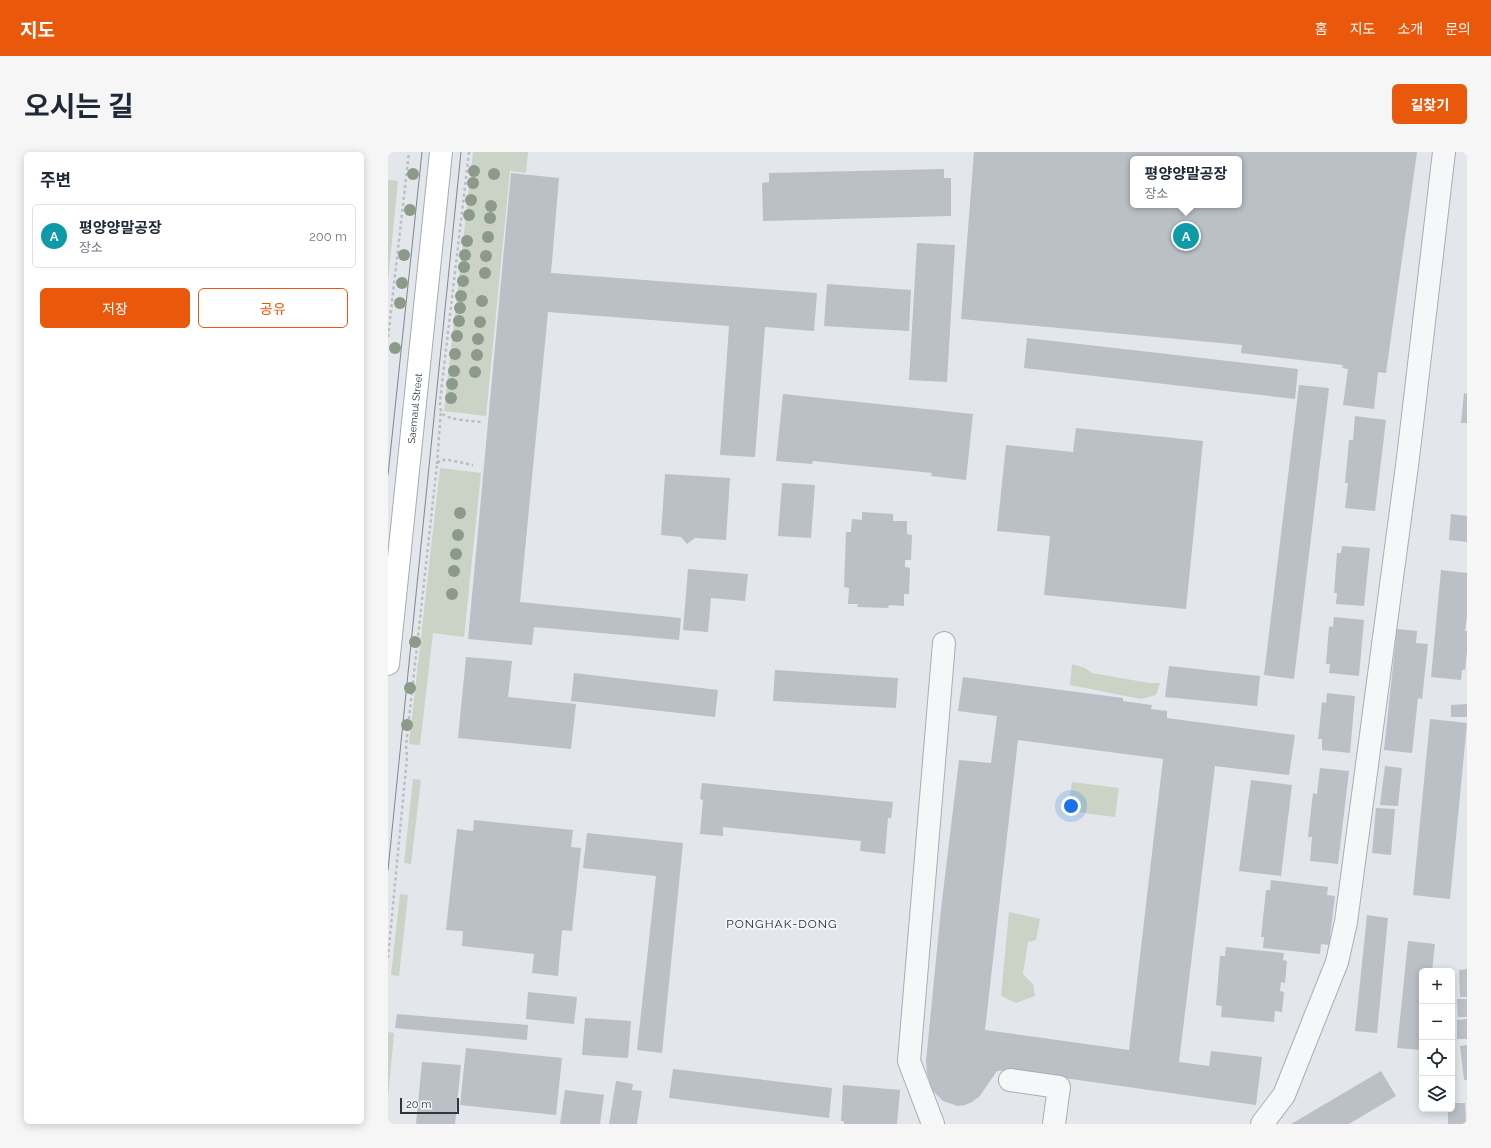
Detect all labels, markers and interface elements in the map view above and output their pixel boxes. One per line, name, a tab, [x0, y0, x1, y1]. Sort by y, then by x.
text: 지도	[20, 19, 55, 41]
text: 홈	[1315, 21, 1328, 37]
text: 지도	[1350, 21, 1375, 37]
text: 소개	[1397, 21, 1423, 37]
text: 문의	[1445, 21, 1471, 37]
button: 길찾기	[1392, 84, 1467, 124]
text: 오시는 길	[24, 90, 134, 123]
popup	[1130, 156, 1242, 208]
text: 평양양말공장	[1145, 165, 1227, 183]
text: 주변	[40, 170, 71, 190]
text: 장소	[1145, 186, 1169, 201]
text: 평양양말공장	[79, 219, 162, 237]
pin: A	[1173, 221, 1199, 251]
text: A	[50, 229, 58, 244]
text: 200 m	[309, 229, 347, 244]
text: 장소	[79, 240, 103, 255]
button: 저장	[40, 288, 190, 328]
button: 공유	[198, 288, 348, 328]
street label: Saemaul Street	[406, 372, 424, 444]
your location	[1061, 796, 1081, 816]
district label: PONGHAK-DONG	[726, 917, 838, 931]
map controls	[1419, 968, 1455, 1112]
button: +	[1419, 968, 1455, 1004]
button: −	[1419, 1004, 1455, 1040]
button: locate	[1419, 1040, 1455, 1076]
button: layers	[1419, 1076, 1455, 1112]
scale bar	[400, 1096, 459, 1115]
text: 20 m	[406, 1098, 431, 1111]

